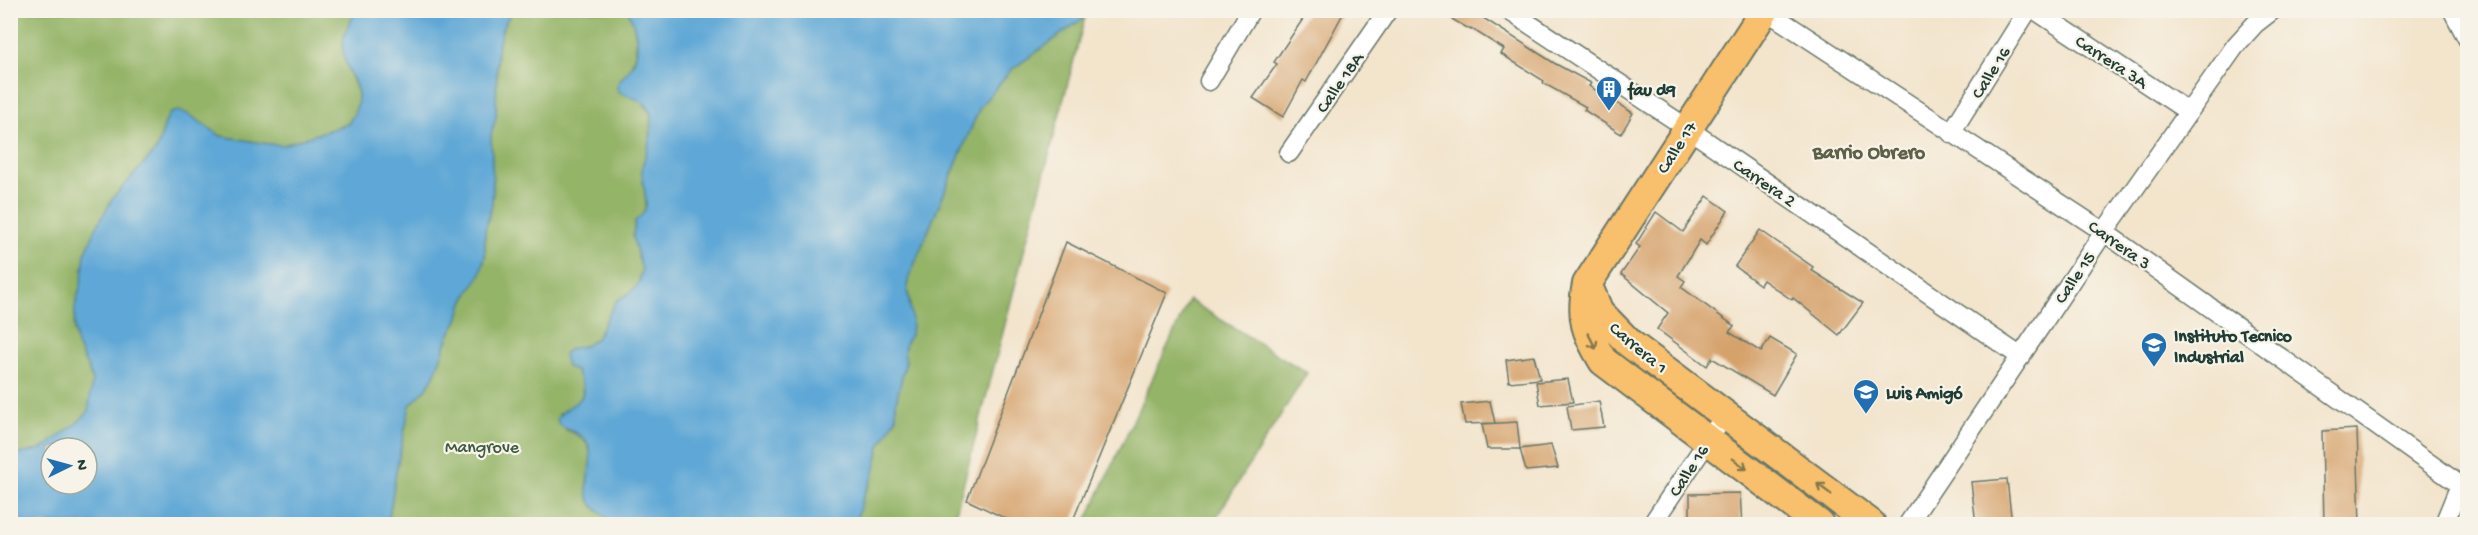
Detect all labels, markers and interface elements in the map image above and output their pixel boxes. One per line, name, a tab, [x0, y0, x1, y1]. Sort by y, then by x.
street label: Carrera 3A	[2070, 32, 2152, 95]
street label: Calle 16	[1968, 43, 2017, 103]
street label: Calle 18A	[1313, 48, 1370, 118]
building icon: fau d9	[1594, 74, 1624, 112]
place label: fau d9	[1627, 81, 1676, 102]
street label: Calle 17	[1654, 118, 1703, 178]
district label: Barrio Obrero	[1812, 143, 1926, 166]
street label: Carrera 2	[1728, 155, 1799, 213]
street label: Carrera 3	[2083, 217, 2154, 275]
street label: Calle 15	[2051, 248, 2101, 308]
street label: Carrera 1	[1604, 318, 1671, 379]
place label: Instituto Tecnico Industrial	[2174, 327, 2292, 369]
school or university icon: Instituto Tecnico Industrial	[2139, 330, 2169, 368]
one-way arrow	[1586, 331, 1598, 349]
school or university icon: Luis Amigó	[1851, 377, 1881, 415]
place label: Luis Amigó	[1886, 384, 1963, 405]
north arrow	[39, 436, 99, 496]
park label: Mangrove	[445, 438, 520, 459]
street label: Calle 16	[1666, 441, 1715, 501]
one-way arrow	[1732, 458, 1748, 471]
text: N	[71, 459, 90, 472]
one-way arrow	[1816, 483, 1832, 496]

